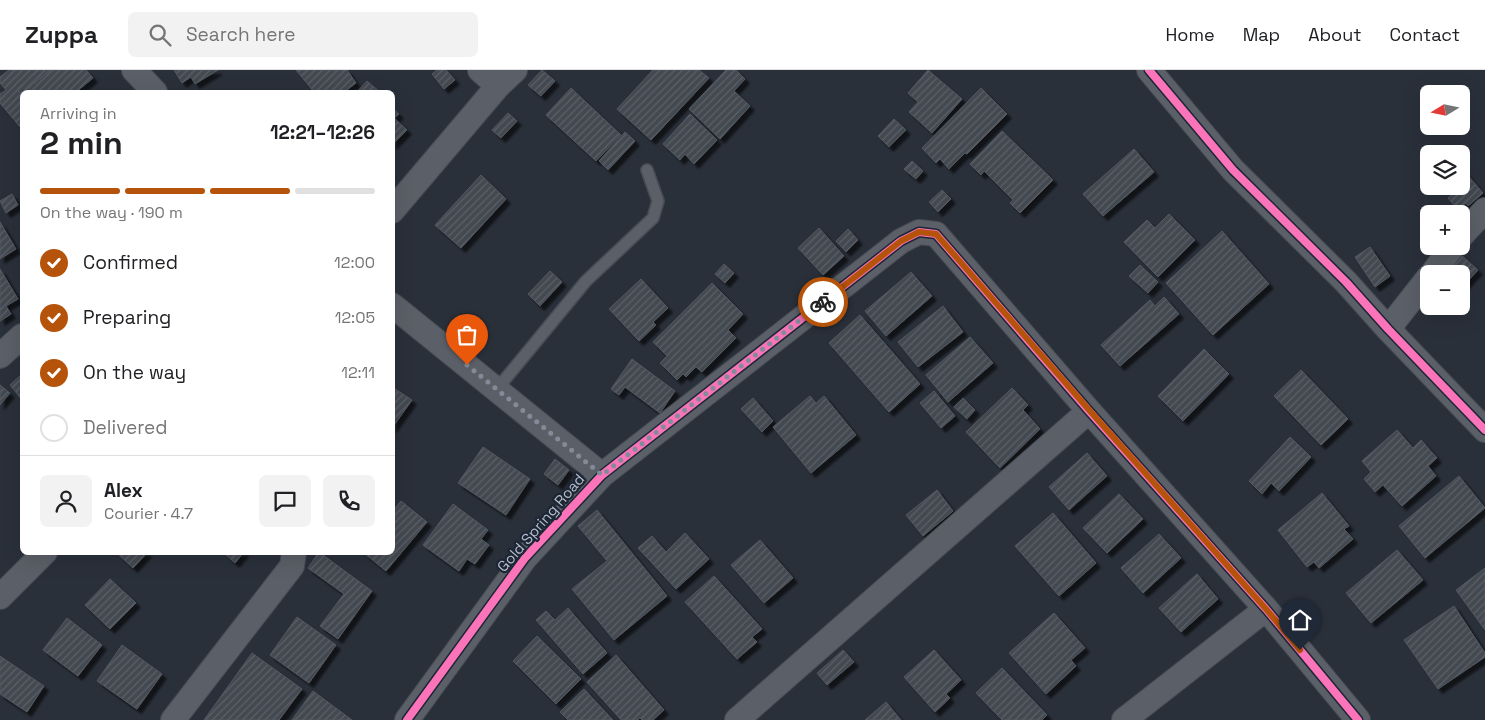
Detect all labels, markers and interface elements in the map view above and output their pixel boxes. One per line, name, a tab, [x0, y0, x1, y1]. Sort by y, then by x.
search box	[128, 12, 478, 57]
text: Zuppa	[25, 19, 98, 50]
icon: search	[146, 21, 174, 49]
text: Search here	[186, 22, 295, 47]
text: Home	[1166, 23, 1215, 46]
text: Map	[1243, 23, 1280, 46]
text: About	[1308, 23, 1362, 46]
text: Contact	[1390, 23, 1460, 46]
north arrow	[1420, 85, 1470, 135]
map controls	[1420, 85, 1470, 315]
text: Arriving in	[40, 103, 117, 124]
text: 12:21–12:26	[270, 120, 375, 145]
text: 2 min	[40, 123, 123, 163]
button: layers	[1420, 145, 1470, 195]
text: On the way · 190 m	[40, 202, 183, 223]
button: +	[1420, 205, 1470, 255]
icon: check	[40, 249, 68, 277]
text: Confirmed	[83, 250, 178, 275]
text: 12:00	[334, 252, 375, 273]
button: −	[1420, 265, 1470, 315]
courier	[798, 277, 848, 327]
icon: bike	[809, 288, 837, 316]
icon: check	[40, 304, 68, 332]
text: Preparing	[83, 305, 171, 330]
text: 12:05	[335, 307, 375, 328]
pin	[446, 314, 488, 365]
icon: bag	[453, 321, 481, 349]
icon: check	[40, 359, 68, 387]
text: On the way	[83, 360, 186, 385]
text: 12:11	[341, 362, 375, 383]
text: Delivered	[83, 415, 168, 440]
street label: Gold Spring Road	[493, 470, 588, 576]
button: person	[40, 475, 92, 527]
button: chat	[259, 475, 311, 527]
button: phone	[323, 475, 375, 527]
text: Alex	[104, 478, 143, 503]
text: Courier · 4.7	[104, 503, 193, 524]
pin	[1279, 599, 1321, 650]
icon: home	[1286, 606, 1314, 634]

